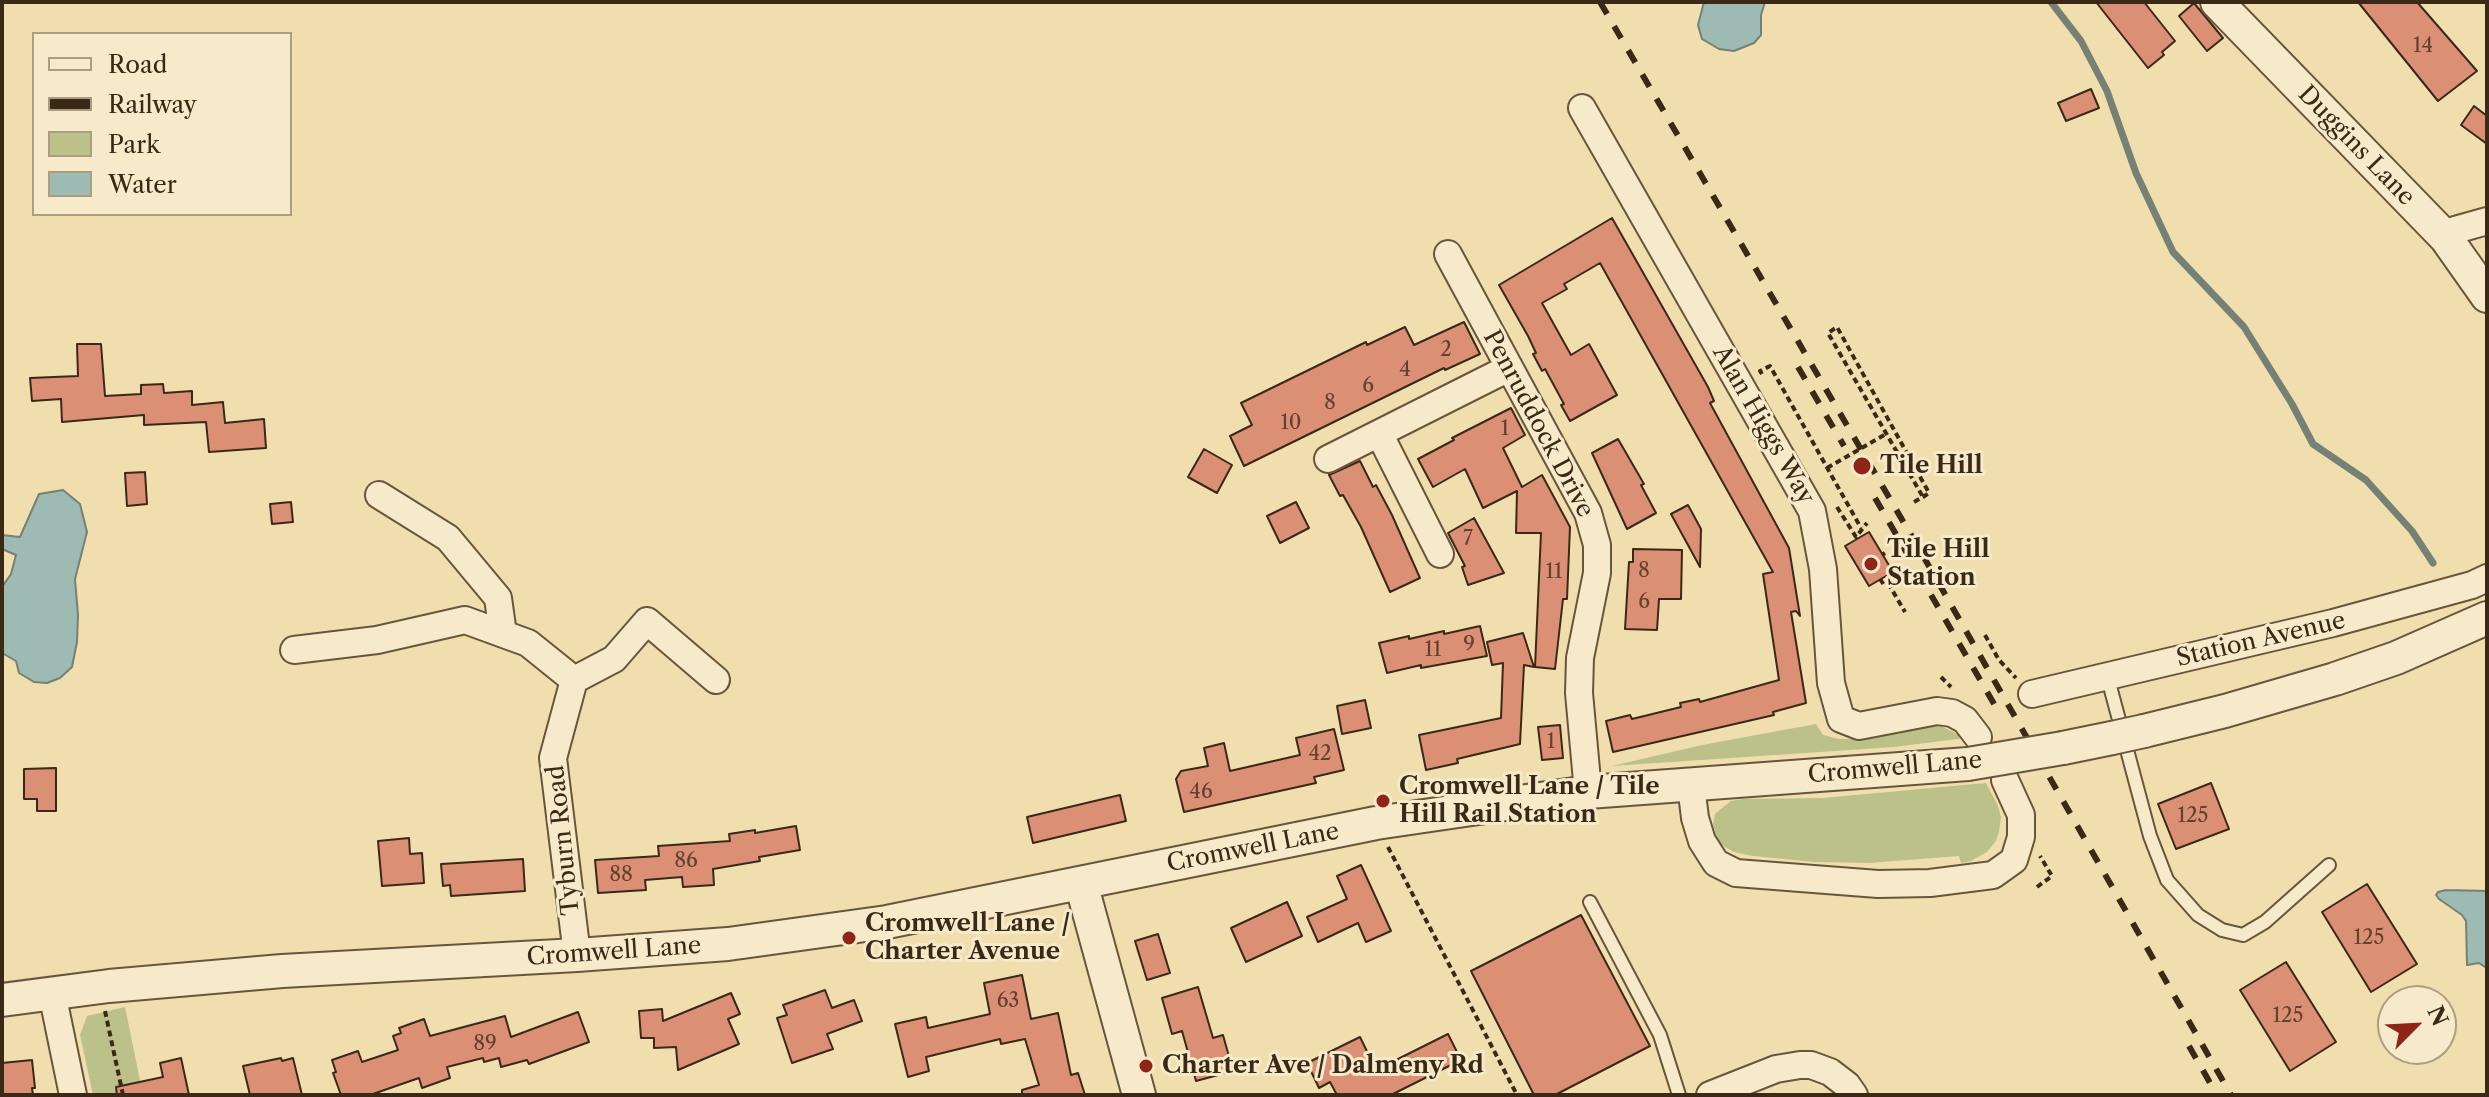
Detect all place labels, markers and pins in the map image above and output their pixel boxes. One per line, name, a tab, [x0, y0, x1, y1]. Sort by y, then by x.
place label: Tile Hill	[1880, 452, 1983, 480]
marker: Tile Hill	[1851, 455, 1873, 477]
place label: Tile Hill Station	[1887, 536, 1990, 592]
marker: Tile Hill Station	[1862, 555, 1880, 573]
place label: Cromwell Lane / Tile Hill Rail Station	[1399, 773, 1660, 829]
marker: Cromwell Lane / Tile Hill Rail Station	[1374, 792, 1392, 810]
place label: Cromwell Lane / Charter Avenue	[865, 910, 1070, 966]
marker: Cromwell Lane / Charter Avenue	[840, 929, 858, 947]
place label: Charter Ave / Dalmeny Rd	[1162, 1052, 1484, 1080]
marker: Charter Ave / Dalmeny Rd	[1137, 1057, 1155, 1075]

